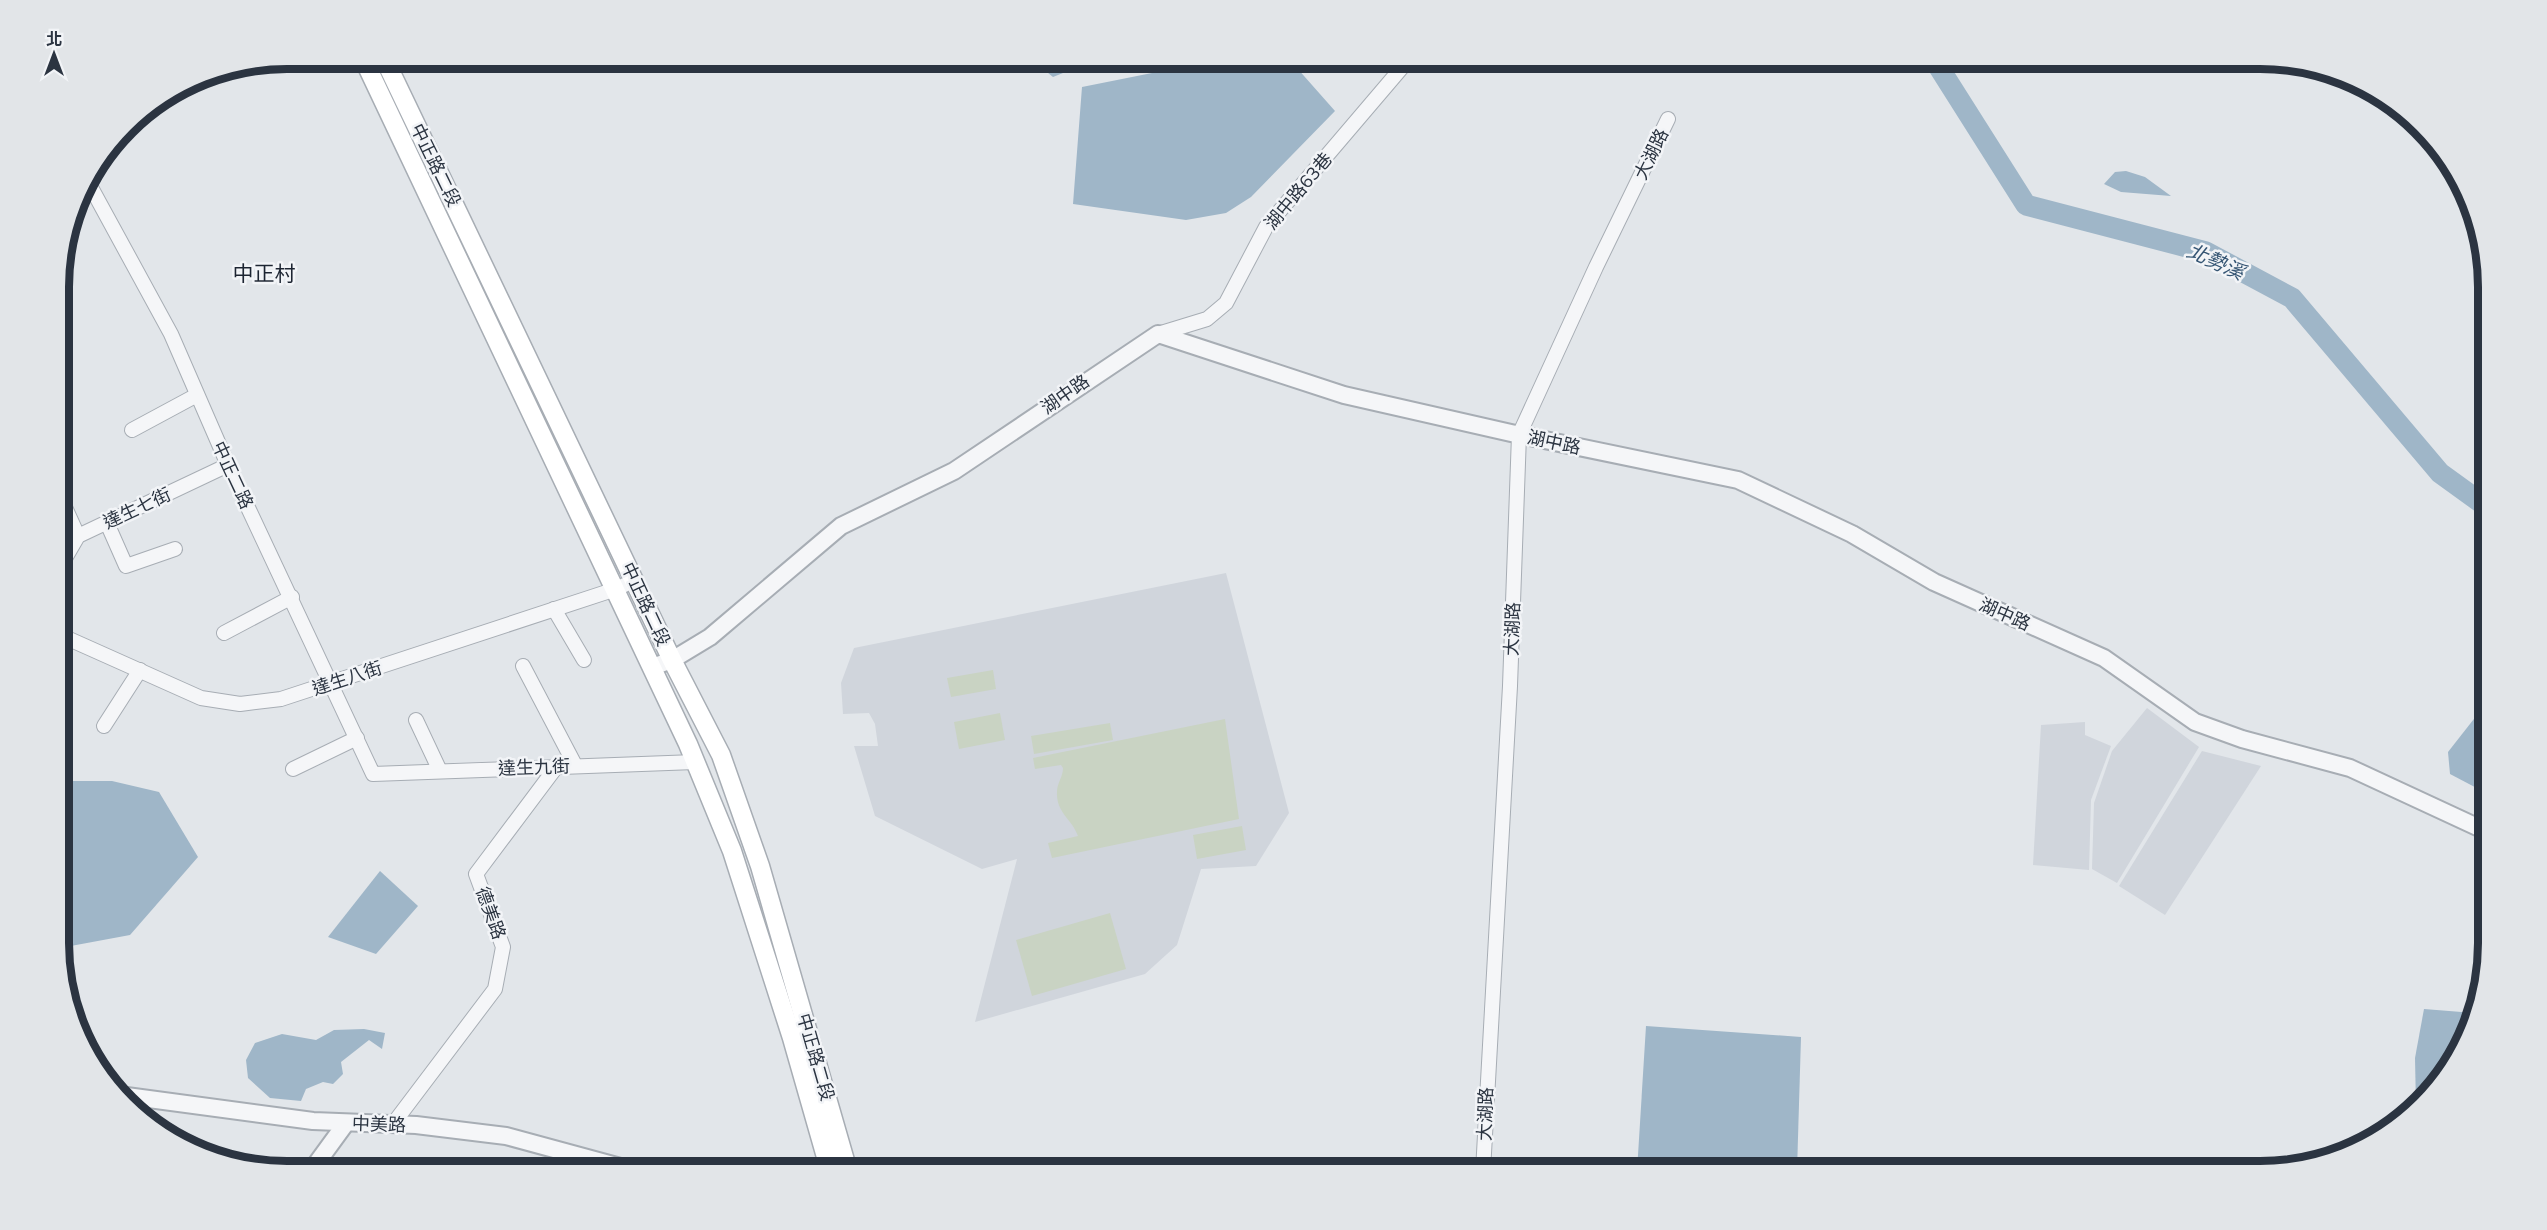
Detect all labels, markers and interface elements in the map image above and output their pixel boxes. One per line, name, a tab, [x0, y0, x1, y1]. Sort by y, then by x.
north arrow	[24, 24, 84, 84]
text: 北	[46, 29, 62, 49]
street label: 中正路二段	[406, 120, 466, 210]
street label: 大湖路	[1629, 125, 1673, 183]
street label: 湖中路63巷	[1259, 148, 1337, 234]
water label: 北勢溪	[2184, 237, 2251, 286]
district label: 中正村	[233, 260, 296, 286]
street label: 湖中路	[1036, 369, 1094, 419]
street label: 湖中路	[1525, 425, 1583, 459]
street label: 中正二路	[207, 438, 259, 512]
street label: 達生七街	[100, 482, 174, 534]
street label: 中正路二段	[617, 558, 675, 650]
street label: 湖中路	[1976, 593, 2034, 635]
street label: 大湖路	[1500, 602, 1524, 656]
street label: 達生八街	[309, 656, 385, 700]
street label: 達生九街	[498, 754, 570, 780]
street label: 德美路	[471, 884, 511, 942]
street label: 中正路二段	[793, 1011, 839, 1103]
street label: 大湖路	[1473, 1087, 1497, 1141]
street label: 中美路	[352, 1112, 406, 1136]

